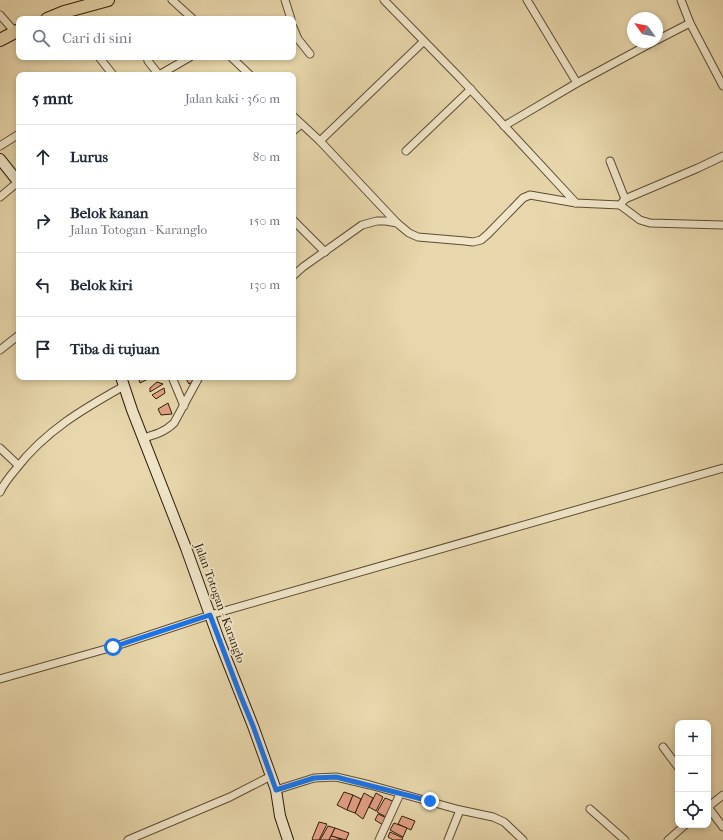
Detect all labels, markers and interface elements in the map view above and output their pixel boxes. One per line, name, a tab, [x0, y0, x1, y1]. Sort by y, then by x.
north arrow	[627, 12, 663, 48]
search box	[16, 16, 296, 60]
icon: search	[30, 27, 52, 49]
text: Cari di sini	[62, 29, 132, 47]
text: 5 mnt	[32, 88, 73, 108]
text: Jalan kaki · 360 m	[185, 91, 280, 106]
icon: ahead	[32, 146, 54, 168]
text: Lurus	[70, 148, 108, 166]
text: 80 m	[253, 149, 280, 164]
text: Belok kanan	[70, 204, 149, 222]
icon: right	[32, 210, 54, 232]
text: 150 m	[249, 213, 280, 228]
text: Jalan Totogan - Karanglo	[70, 222, 207, 237]
icon: left	[32, 274, 54, 296]
text: Belok kiri	[70, 276, 133, 294]
text: 130 m	[249, 277, 280, 292]
icon: arrive	[32, 338, 54, 360]
text: Tiba di tujuan	[70, 340, 160, 358]
street label: Jalan Totogan - Karanglo	[191, 540, 248, 665]
route start	[104, 638, 122, 656]
map controls	[675, 720, 711, 828]
button: +	[675, 720, 711, 756]
button: −	[675, 756, 711, 792]
route end	[421, 792, 439, 810]
button: locate	[675, 792, 711, 828]

